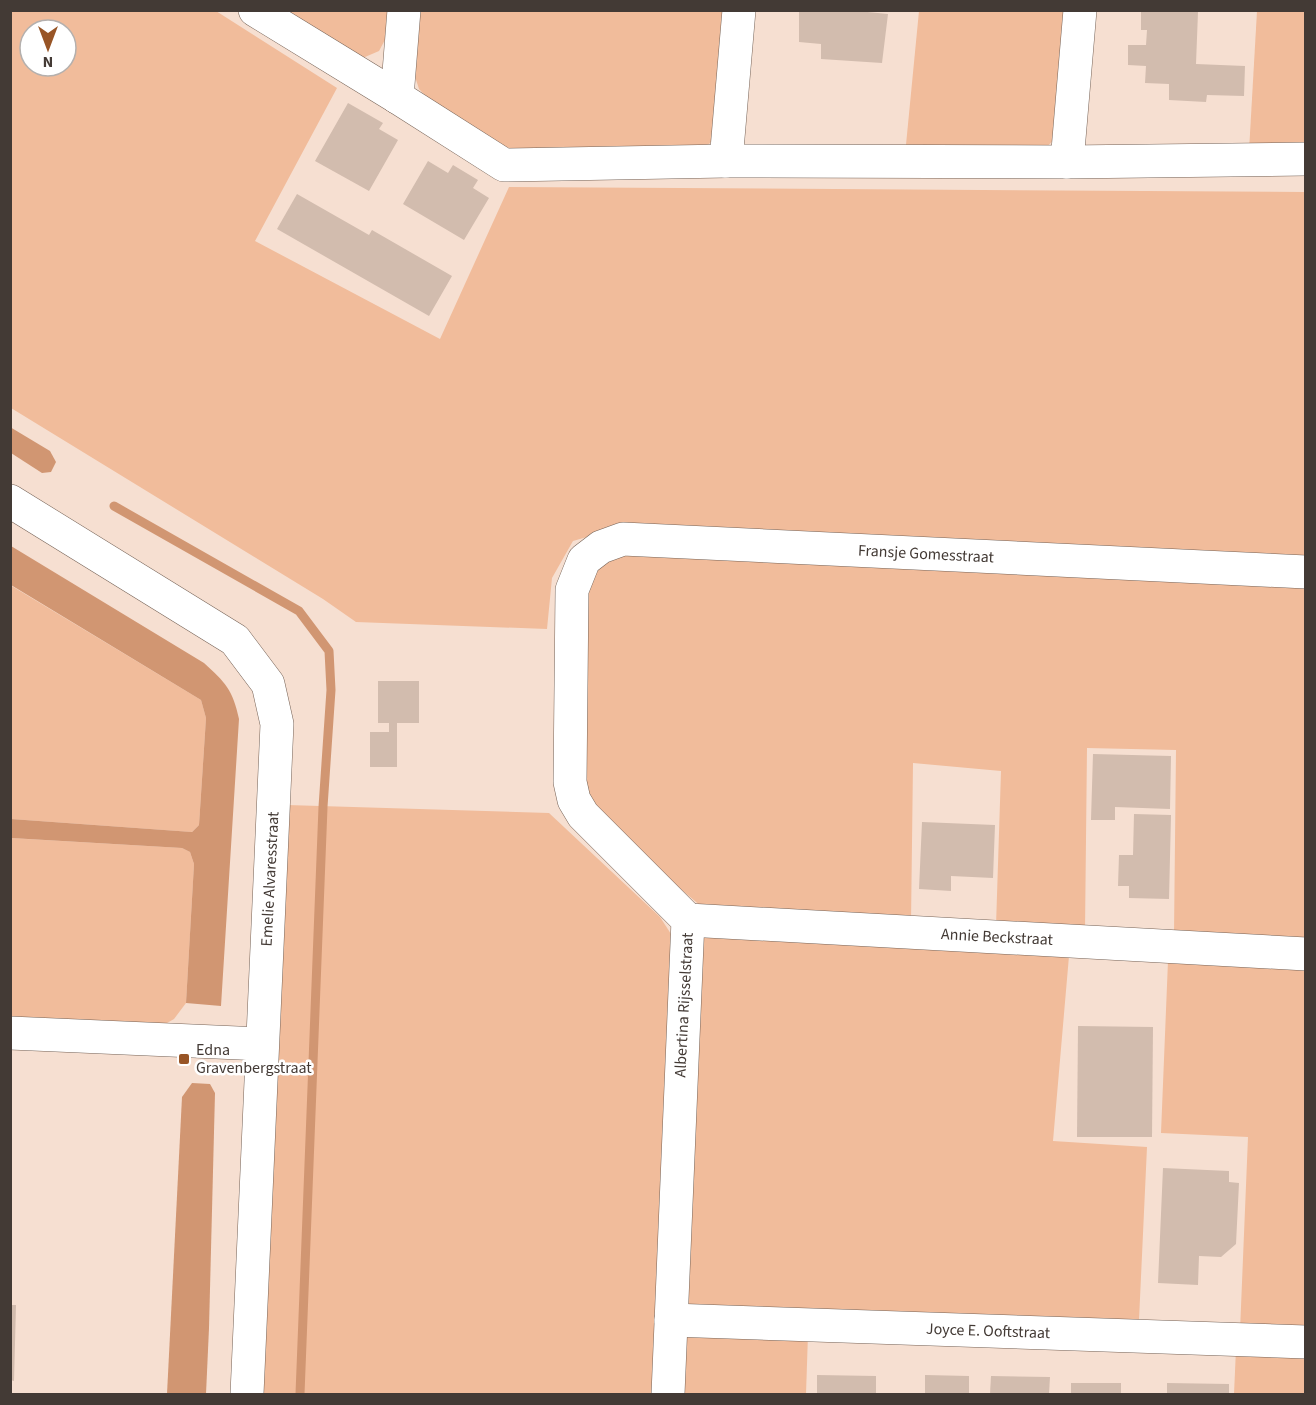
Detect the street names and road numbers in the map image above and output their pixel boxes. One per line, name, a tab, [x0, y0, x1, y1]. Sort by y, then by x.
street label: Fransje Gomesstraat	[857, 539, 995, 569]
street label: Emelie Alvaresstraat	[255, 810, 285, 947]
street label: Annie Beckstraat	[940, 923, 1054, 951]
street label: Albertina Rijsselstraat	[669, 931, 699, 1078]
street label: Joyce E. Ooftstraat	[926, 1318, 1051, 1344]

